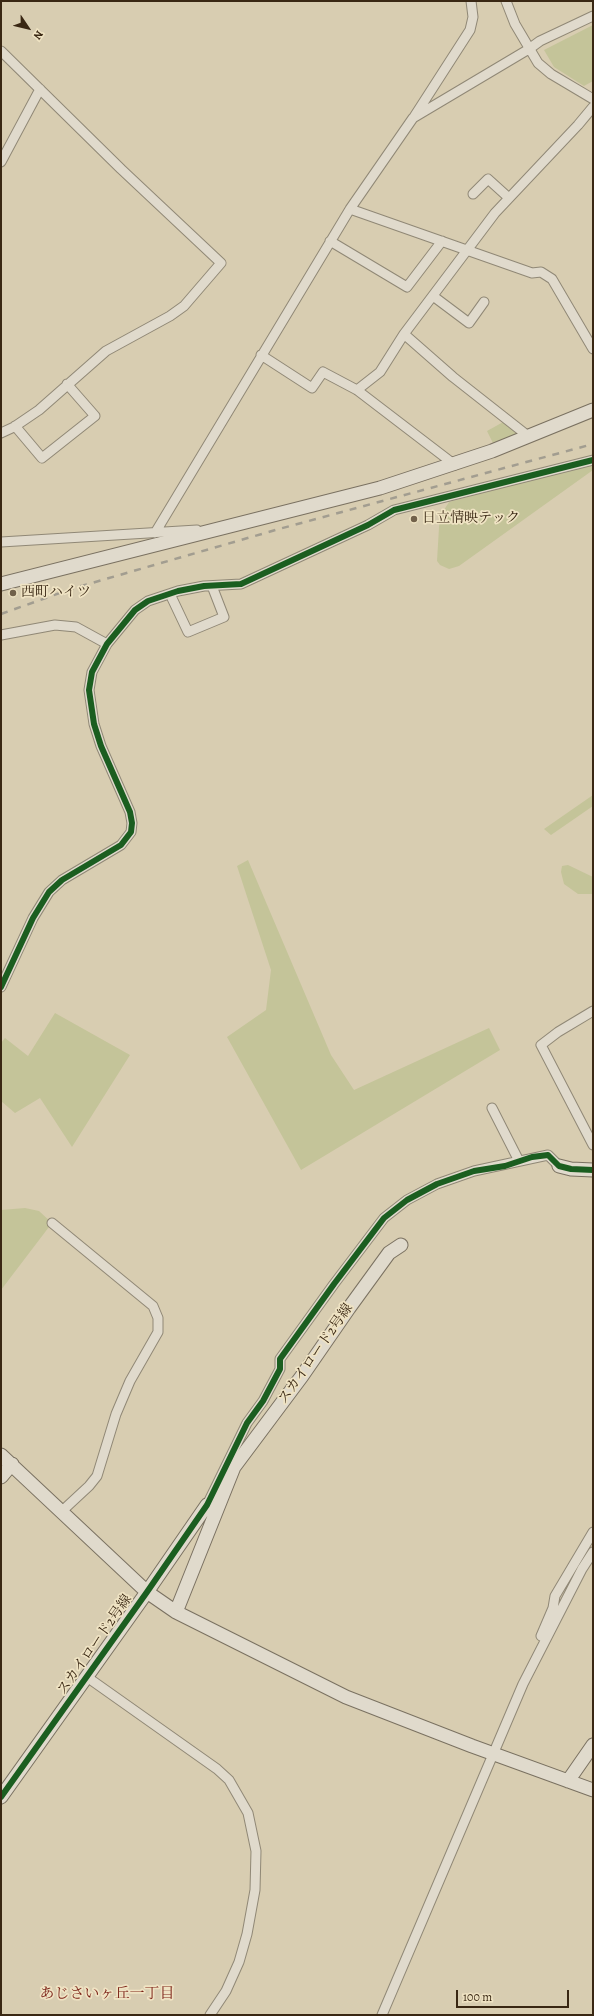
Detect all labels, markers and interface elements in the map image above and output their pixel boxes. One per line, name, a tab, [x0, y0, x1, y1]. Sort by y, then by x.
north arrow	[8, 8, 48, 48]
text: N	[30, 28, 47, 43]
place label: 日立情映テック	[422, 511, 520, 527]
marker: 日立情映テック	[409, 514, 419, 524]
place label: 西町ハイツ	[21, 585, 91, 601]
marker: 西町ハイツ	[8, 588, 18, 598]
street label: スカイロード2号線	[275, 1301, 357, 1407]
street label: スカイロード2号線	[54, 1592, 136, 1698]
scale bar	[458, 1982, 571, 2008]
district label: あじさいヶ丘一丁目	[40, 1985, 174, 2003]
text: 100 m	[463, 1989, 492, 2005]

